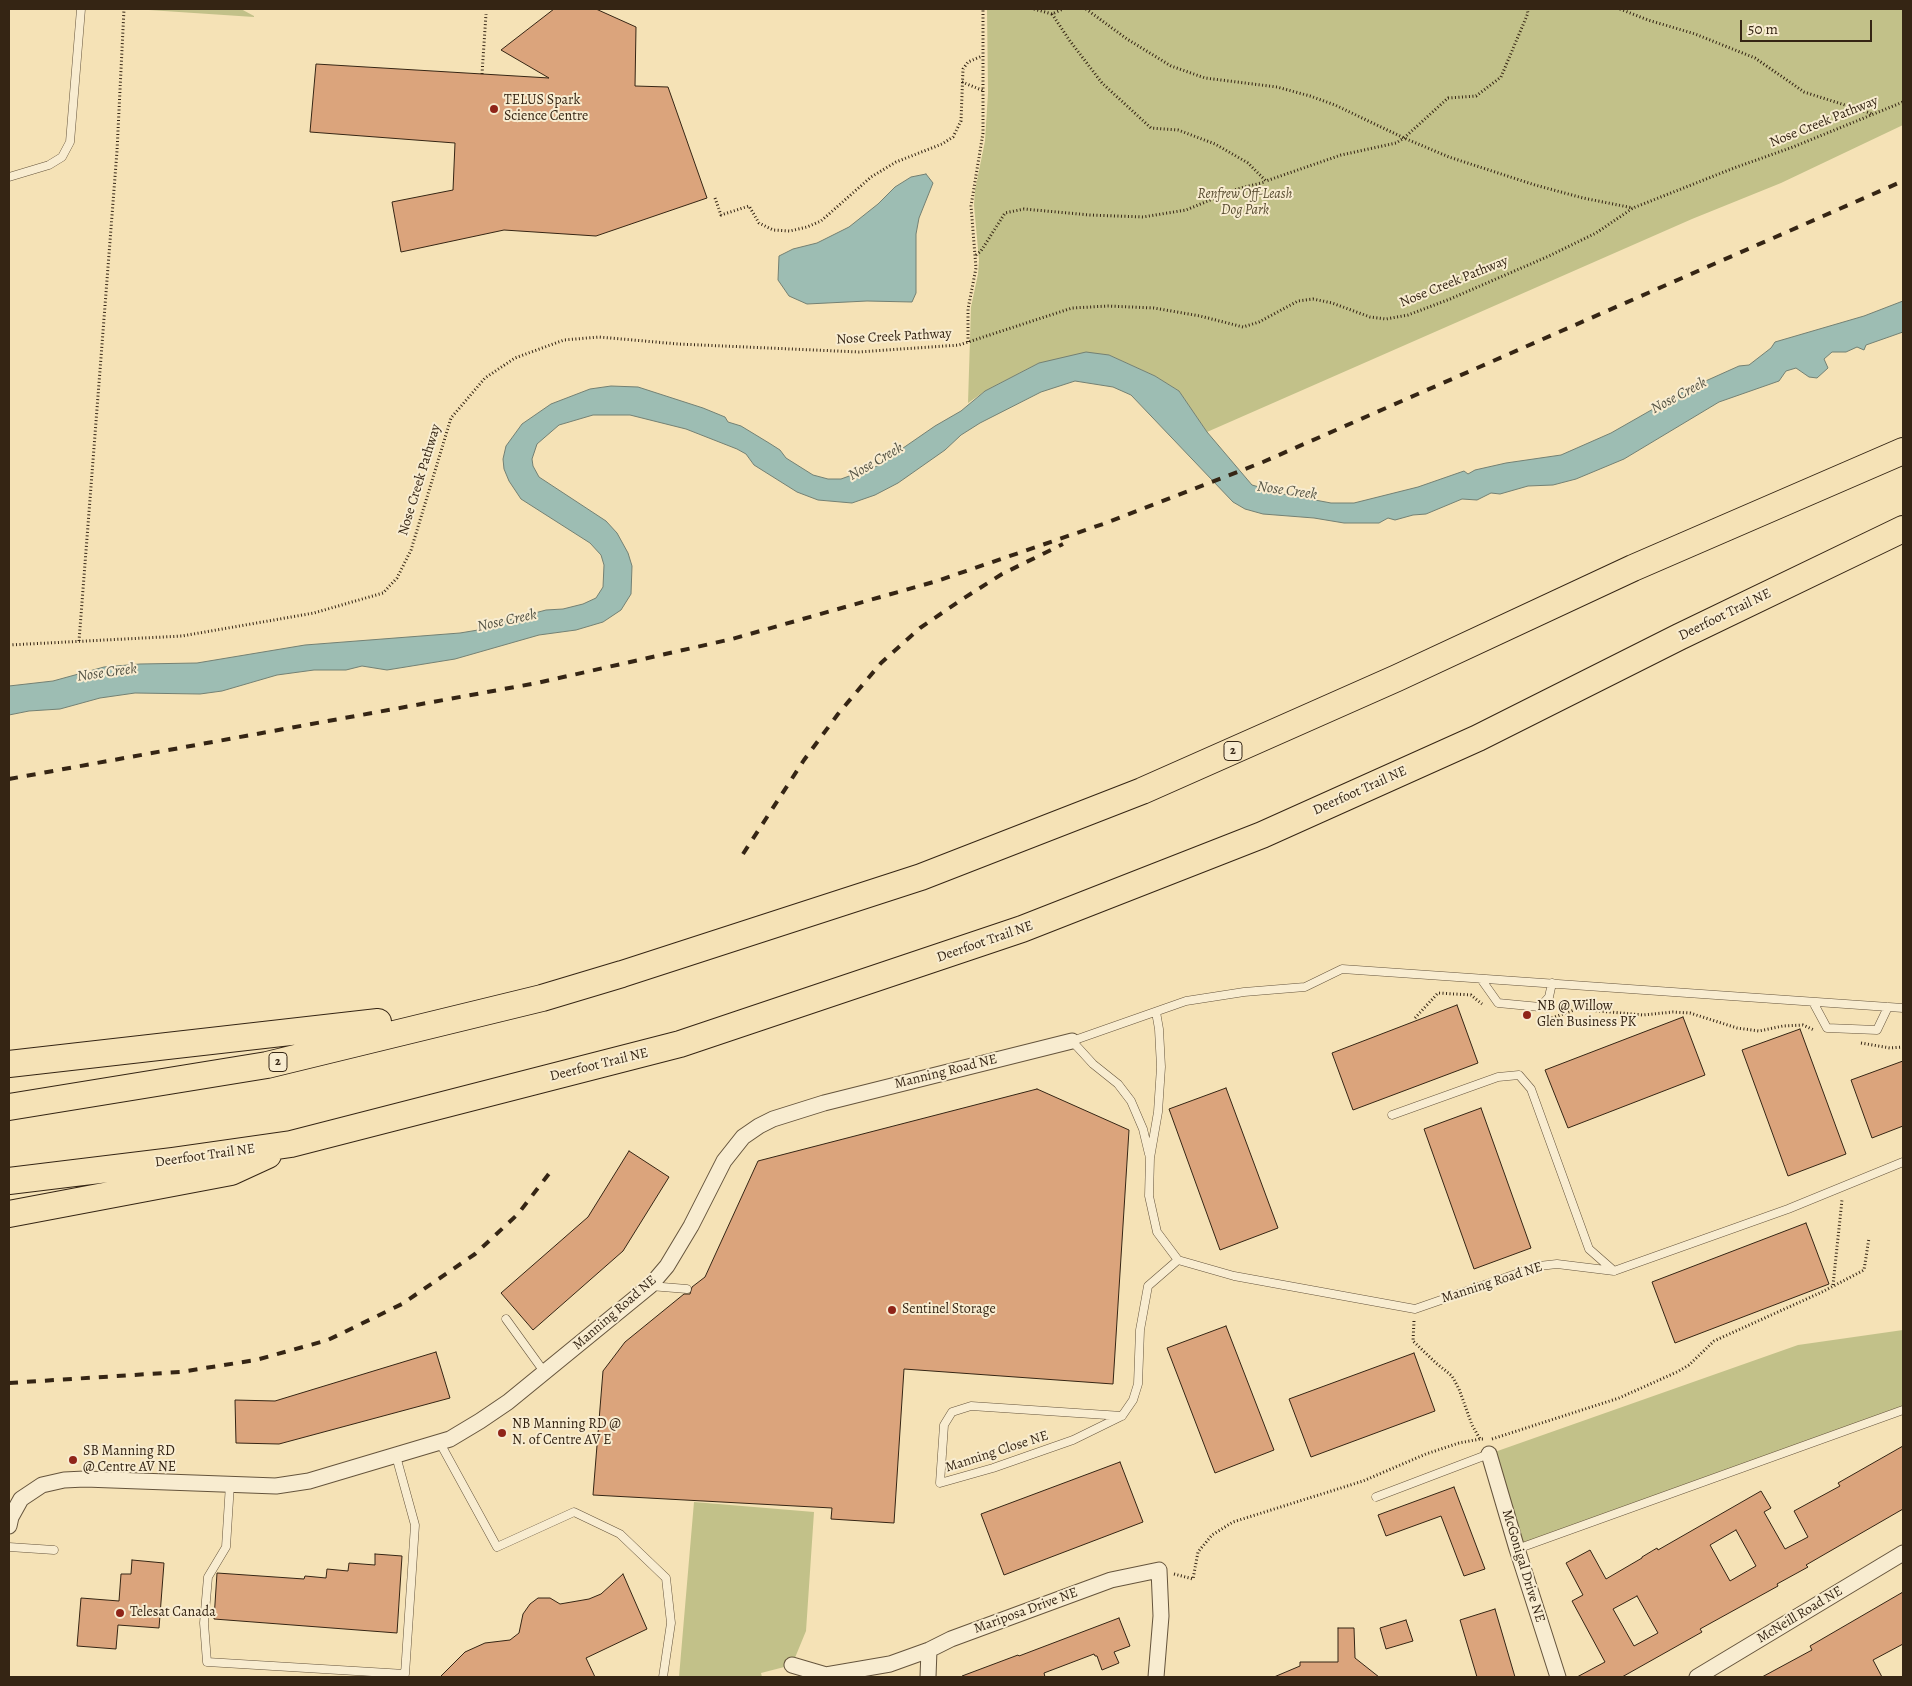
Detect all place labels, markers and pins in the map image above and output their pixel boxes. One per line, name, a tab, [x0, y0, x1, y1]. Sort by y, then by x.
place label: TELUS Spark Science Centre	[504, 93, 588, 125]
marker: TELUS Spark Science Centre	[488, 103, 500, 115]
place label: NB @ Willow Glen Business PK	[1537, 999, 1636, 1032]
marker: NB @ Willow Glen Business PK	[1521, 1009, 1533, 1021]
place label: Sentinel Storage	[902, 1302, 996, 1318]
marker: Sentinel Storage	[886, 1304, 898, 1316]
place label: NB Manning RD @ N. of Centre AV E	[512, 1417, 621, 1450]
marker: NB Manning RD @ N. of Centre AV E	[496, 1427, 508, 1439]
place label: SB Manning RD @ Centre AV NE	[83, 1444, 176, 1476]
marker: SB Manning RD @ Centre AV NE	[67, 1454, 79, 1466]
place label: Telesat Canada	[130, 1605, 216, 1621]
marker: Telesat Canada	[114, 1607, 126, 1619]

